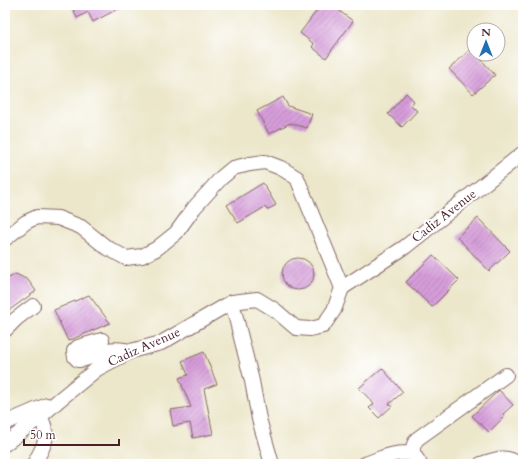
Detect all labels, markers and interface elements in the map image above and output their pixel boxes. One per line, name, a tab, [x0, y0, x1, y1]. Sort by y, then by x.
north arrow	[466, 22, 506, 62]
text: N	[481, 25, 491, 40]
street label: Cadiz Avenue	[408, 185, 480, 247]
street label: Cadiz Avenue	[105, 323, 183, 371]
scale bar	[24, 421, 119, 447]
text: 50 m	[30, 427, 57, 443]

